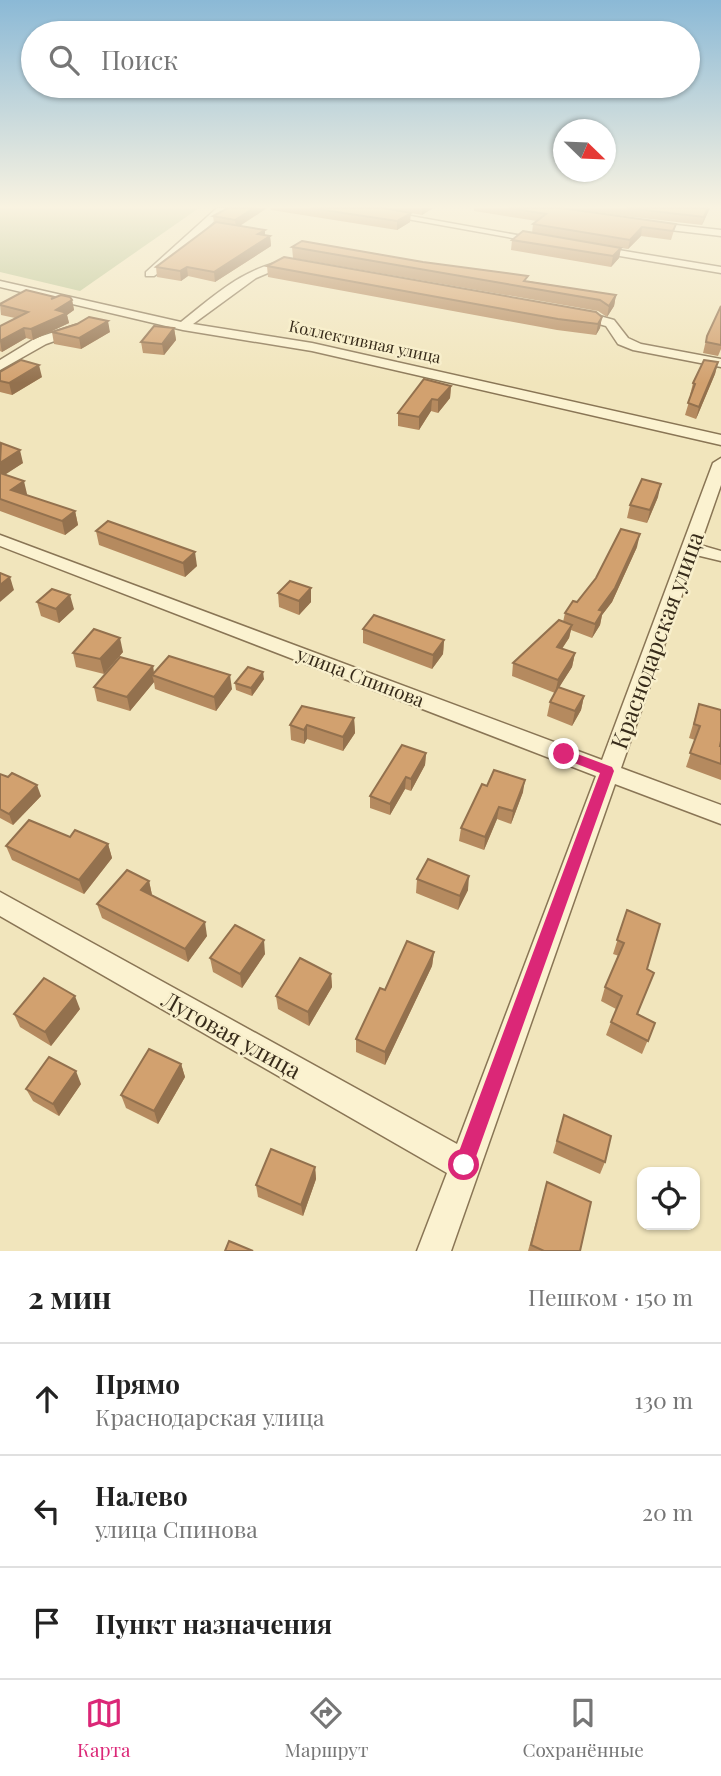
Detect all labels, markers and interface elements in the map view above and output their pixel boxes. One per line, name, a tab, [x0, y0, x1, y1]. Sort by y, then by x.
search box	[21, 21, 700, 98]
icon: search	[45, 41, 83, 79]
text: Поиск	[101, 42, 178, 77]
north arrow	[553, 119, 616, 182]
street label: Коллективная улица	[287, 315, 443, 367]
street label: Краснодарская улица	[602, 526, 710, 753]
street label: улица Спинова	[293, 639, 429, 712]
route end	[548, 738, 579, 769]
street label: Луговая улица	[156, 982, 308, 1085]
route start	[448, 1149, 479, 1180]
map controls	[637, 1167, 700, 1230]
button: locate	[637, 1167, 700, 1230]
text: 2 мин	[28, 1277, 111, 1317]
text: Пешком · 150 m	[528, 1281, 693, 1312]
text: Прямо	[95, 1366, 180, 1401]
icon: ahead	[28, 1380, 66, 1418]
text: 130 m	[635, 1384, 693, 1415]
text: Краснодарская улица	[95, 1401, 325, 1432]
text: Налево	[95, 1478, 188, 1513]
icon: left	[28, 1492, 66, 1530]
text: 20 m	[642, 1496, 693, 1527]
text: улица Спинова	[95, 1513, 258, 1544]
icon: arrive	[28, 1604, 66, 1642]
text: Пункт назначения	[95, 1606, 332, 1641]
tab: Карта	[77, 1694, 130, 1762]
tab: Маршрут	[285, 1694, 368, 1762]
tab: Сохранённые	[523, 1694, 644, 1762]

